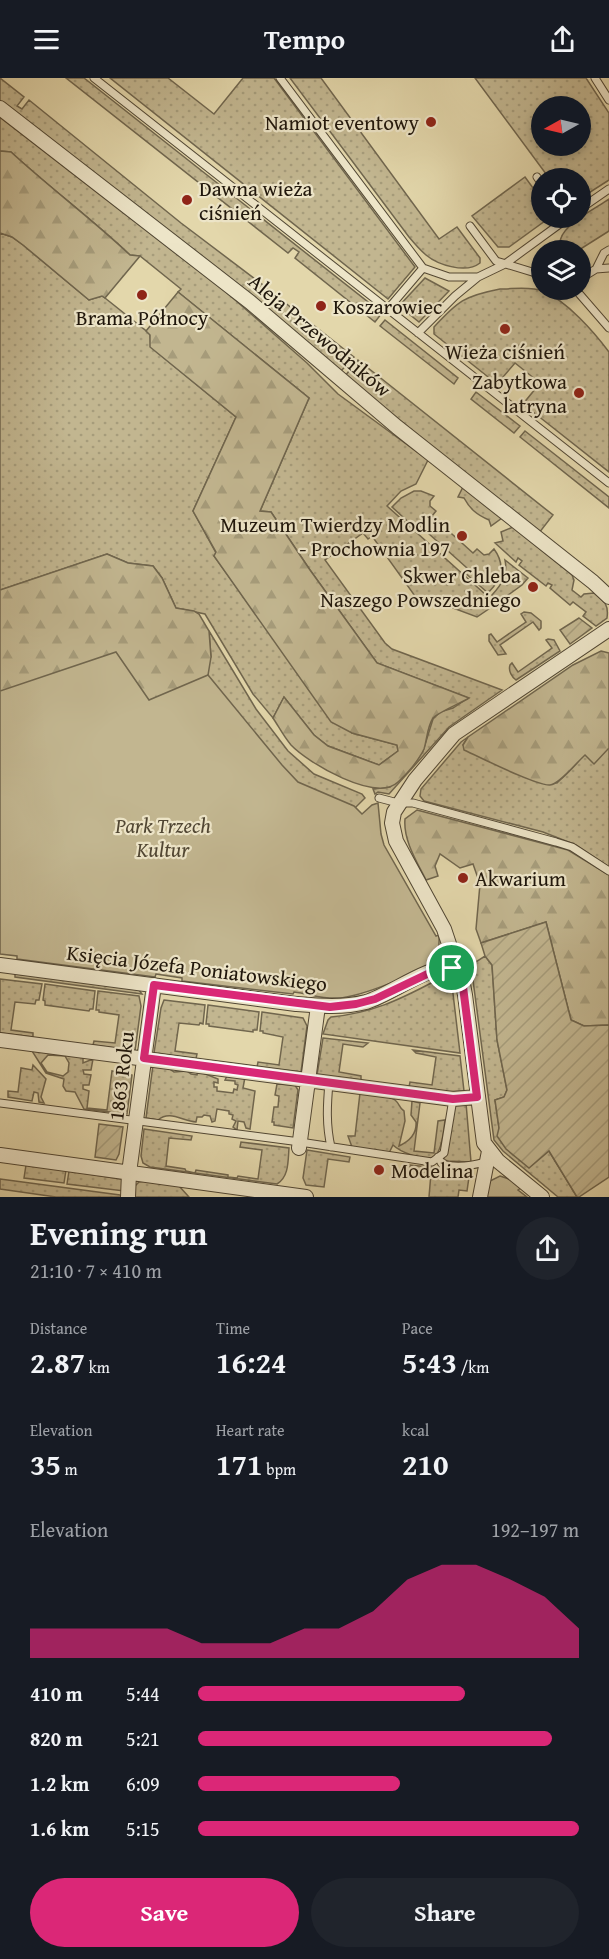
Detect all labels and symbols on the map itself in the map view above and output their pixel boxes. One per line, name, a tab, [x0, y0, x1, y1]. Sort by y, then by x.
north arrow	[531, 96, 591, 156]
place label: Namiot eventowy	[265, 107, 420, 138]
marker: Namiot eventowy	[424, 115, 438, 129]
place label: Dawna wieża ciśnień	[199, 173, 312, 228]
marker: Dawna wieża ciśnień	[180, 193, 194, 207]
street label: Aleja Przewodników	[242, 266, 398, 404]
marker: Brama Północy	[135, 288, 149, 302]
place label: Koszarowiec	[333, 291, 442, 322]
marker: Koszarowiec	[314, 299, 328, 313]
place label: Brama Północy	[76, 302, 209, 333]
marker: Wieża ciśnień	[498, 322, 512, 336]
place label: Wieża ciśnień	[445, 336, 565, 367]
place label: Zabytkowa latryna	[472, 366, 567, 421]
marker: Zabytkowa latryna	[572, 386, 586, 400]
place label: Muzeum Twierdzy Modlin - Prochownia 197	[220, 509, 450, 564]
marker: Muzeum Twierdzy Modlin - Prochownia 197	[455, 529, 469, 543]
place label: Skwer Chleba Naszego Powszedniego	[320, 560, 521, 615]
marker: Skwer Chleba Naszego Powszedniego	[526, 580, 540, 594]
park label: Park Trzech Kultur	[114, 810, 211, 865]
place label: Akwarium	[475, 863, 566, 894]
marker: Akwarium	[456, 871, 470, 885]
street label: Księcia Józefa Poniatowskiego	[65, 937, 329, 999]
pin	[426, 942, 477, 993]
street label: 1863 Roku	[100, 1029, 142, 1123]
place label: Modelina	[391, 1155, 474, 1186]
marker: Modelina	[372, 1163, 386, 1177]

